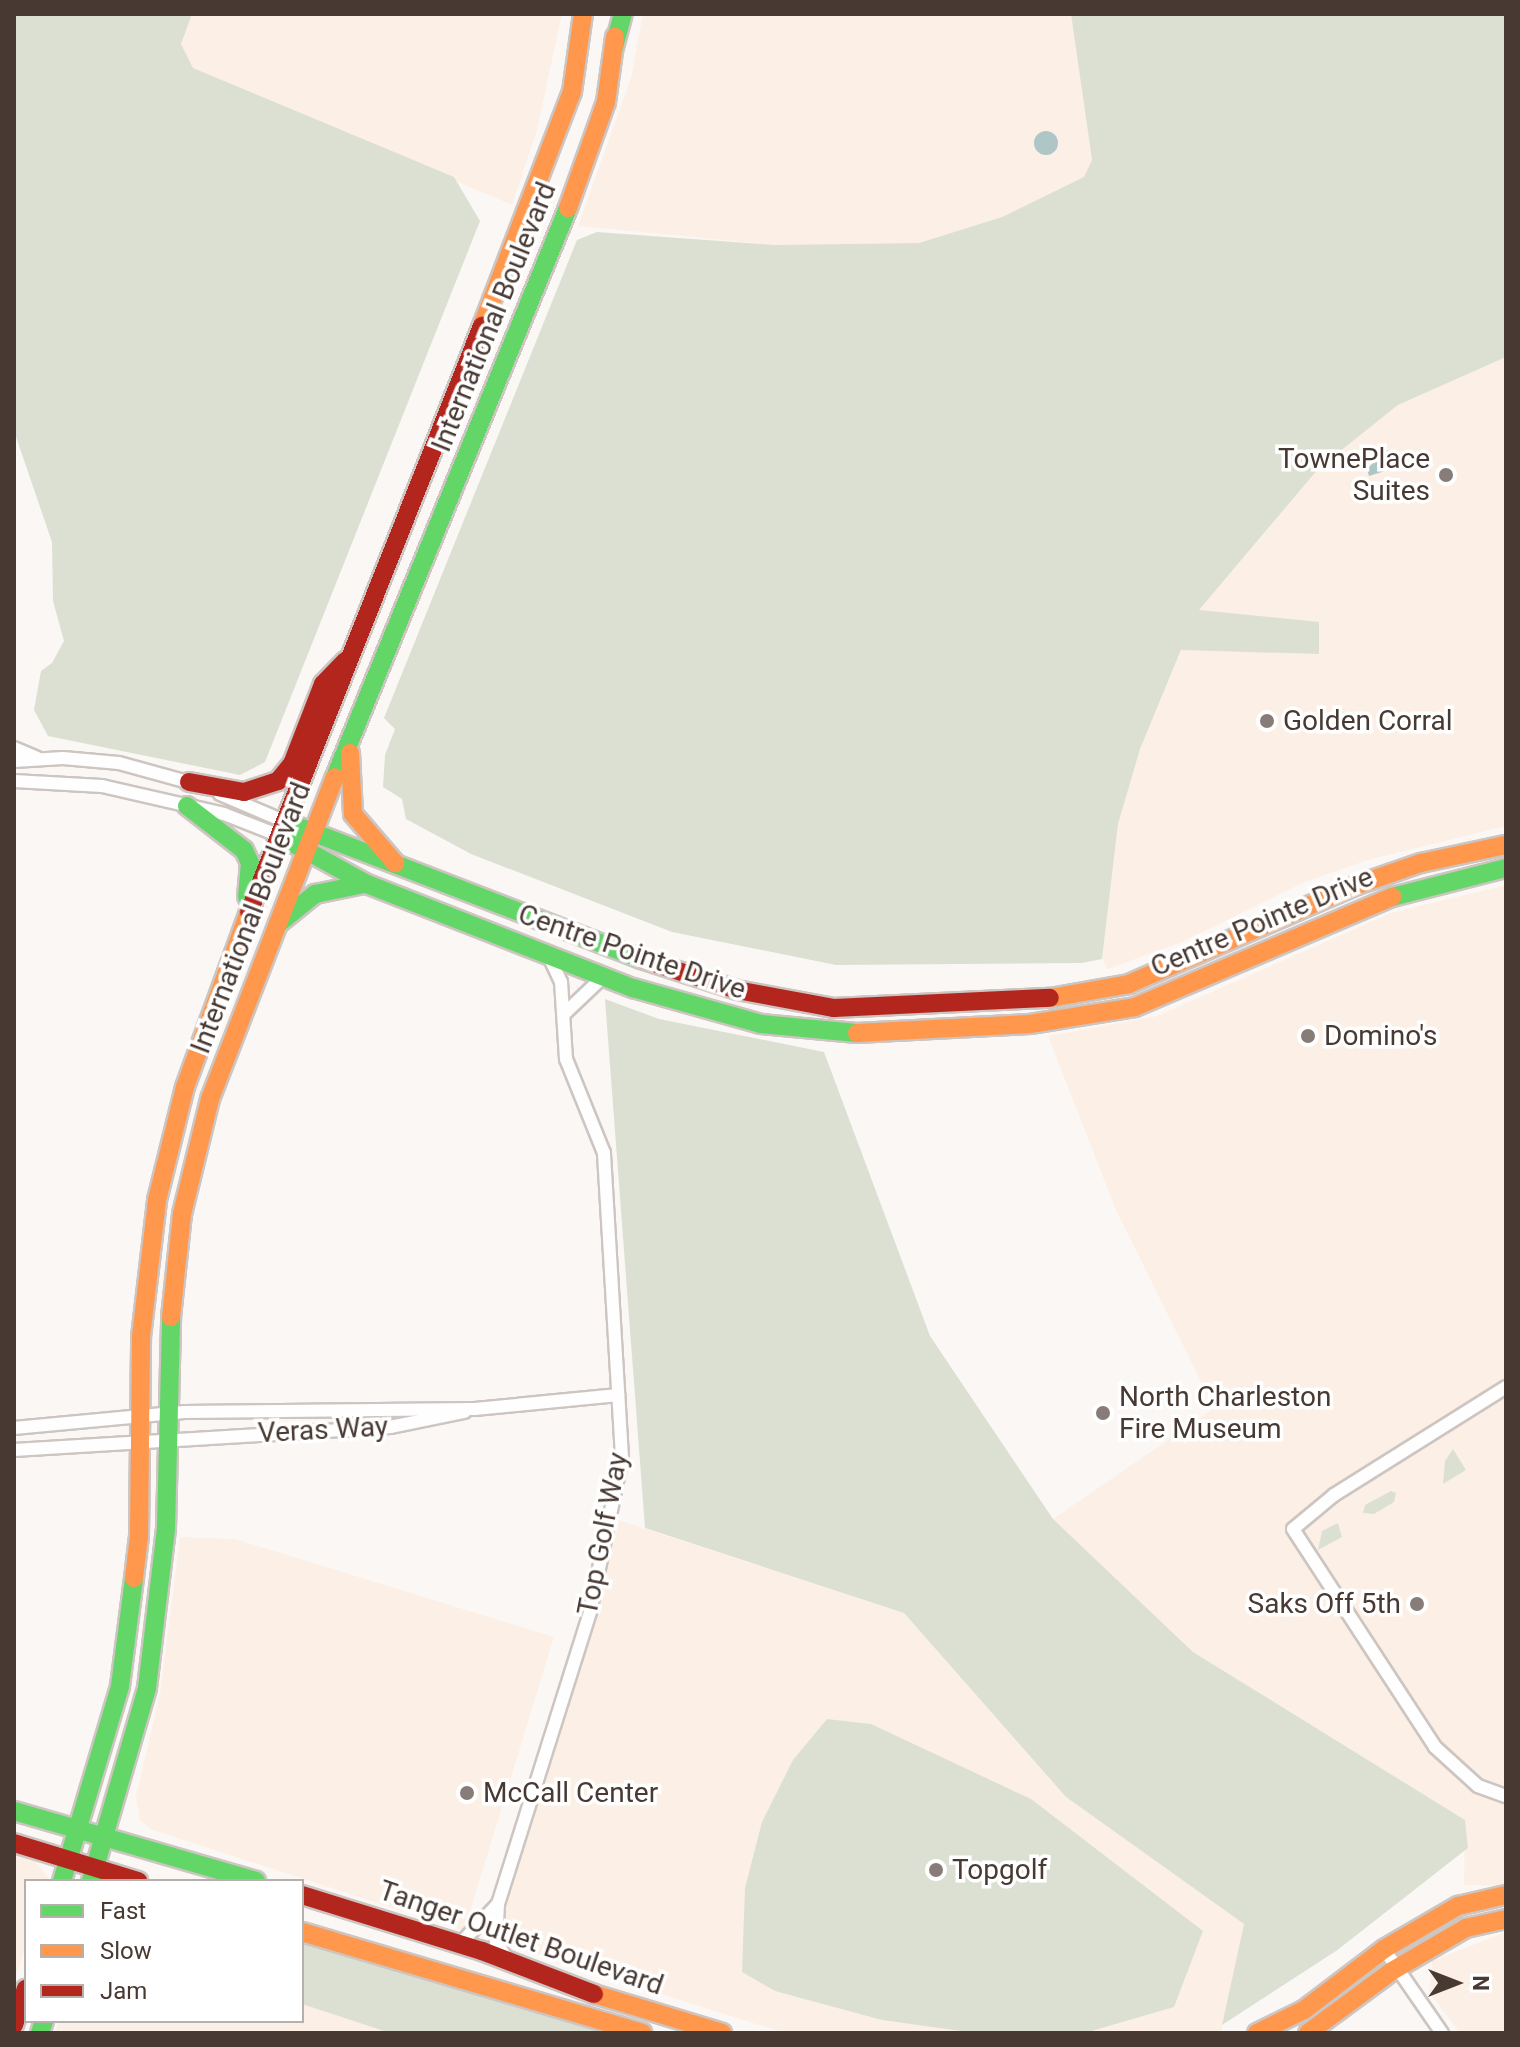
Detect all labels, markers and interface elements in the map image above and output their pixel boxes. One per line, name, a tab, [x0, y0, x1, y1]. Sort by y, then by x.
street label: International Boulevard	[425, 177, 563, 457]
place label: TownePlace Suites	[1278, 442, 1430, 508]
marker: TownePlace Suites	[1437, 466, 1455, 484]
place label: Golden Corral	[1283, 704, 1453, 738]
marker: Golden Corral	[1258, 712, 1276, 730]
street label: International Boulevard	[184, 778, 318, 1058]
street label: Centre Pointe Drive	[1146, 860, 1378, 984]
street label: Centre Pointe Drive	[514, 897, 750, 1007]
place label: Domino's	[1324, 1019, 1438, 1053]
marker: Domino's	[1299, 1027, 1317, 1045]
place label: North Charleston Fire Museum	[1119, 1380, 1331, 1446]
marker: North Charleston Fire Museum	[1094, 1404, 1112, 1422]
street label: Veras Way	[257, 1410, 389, 1450]
street label: Top Golf Way	[571, 1450, 635, 1618]
place label: Saks Off 5th	[1248, 1587, 1401, 1621]
marker: Saks Off 5th	[1408, 1595, 1426, 1613]
place label: McCall Center	[483, 1776, 658, 1810]
marker: McCall Center	[458, 1784, 476, 1802]
place label: Topgolf	[952, 1853, 1047, 1887]
marker: Topgolf	[927, 1861, 945, 1879]
street label: Tanger Outlet Boulevard	[374, 1874, 668, 2002]
legend	[24, 1879, 304, 2023]
text: Fast	[100, 1897, 146, 1925]
text: Slow	[100, 1937, 152, 1965]
north arrow	[1416, 1943, 1496, 2023]
text: N	[1468, 1975, 1493, 1991]
text: Jam	[100, 1977, 147, 2005]

